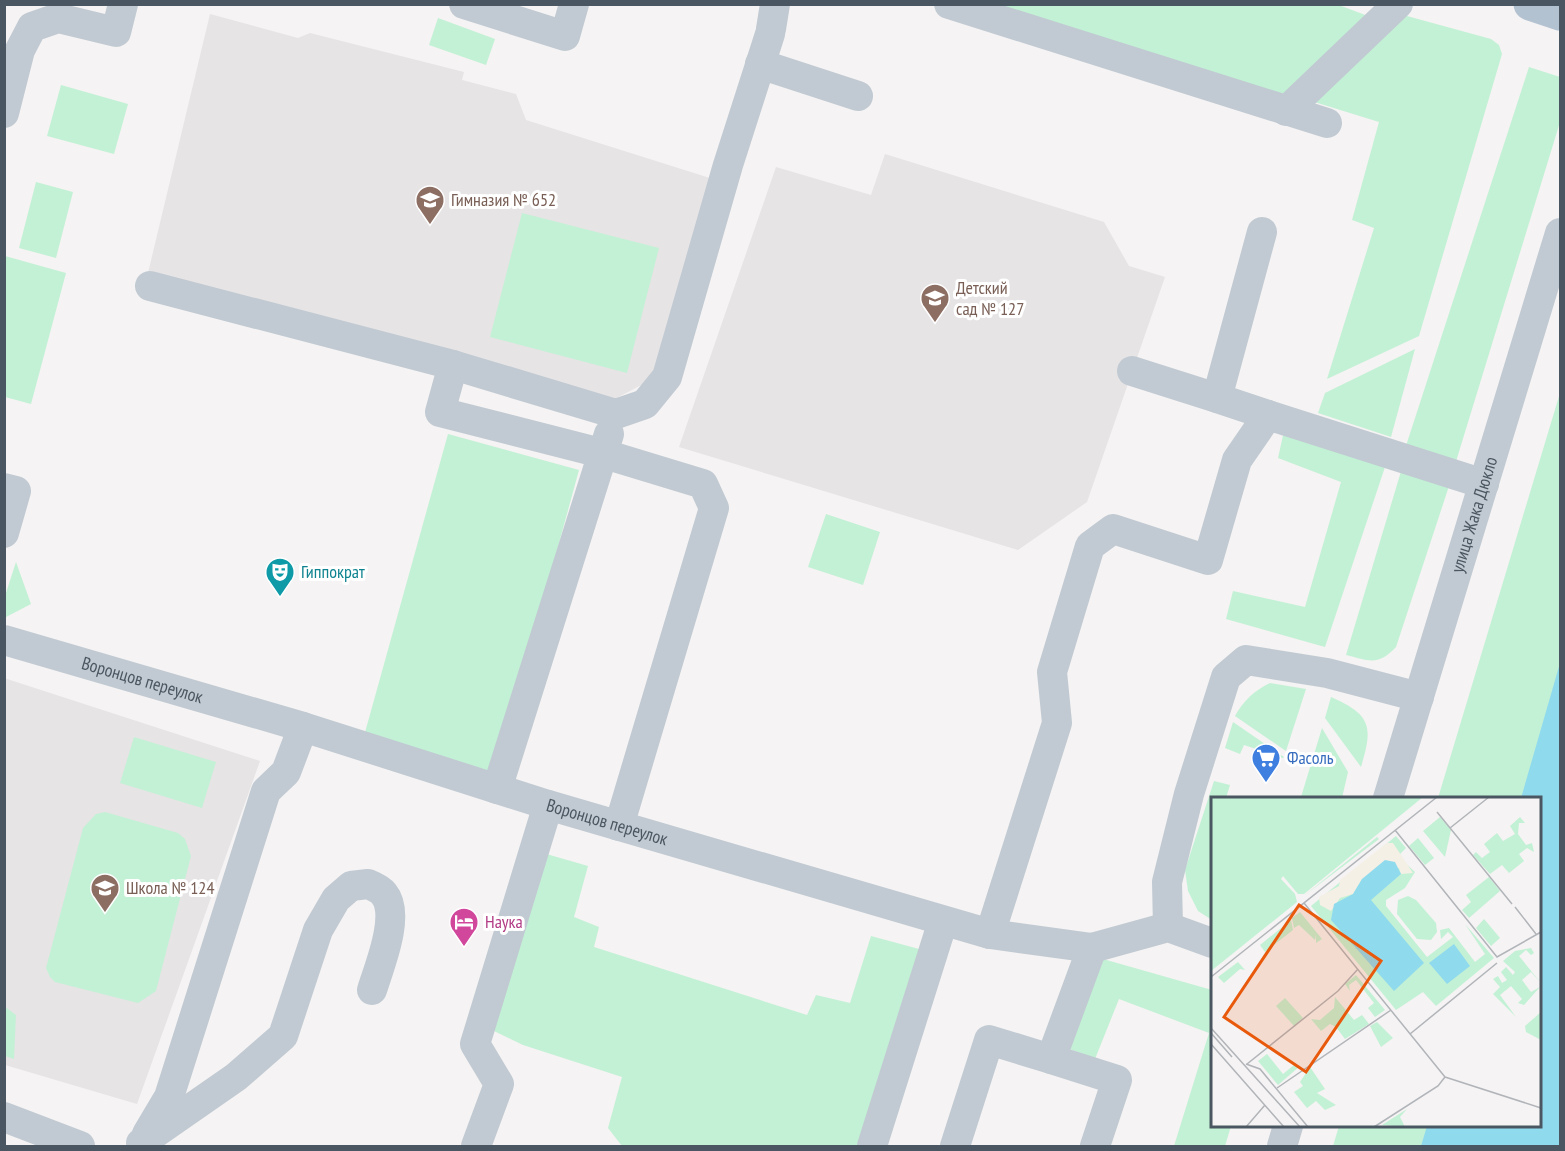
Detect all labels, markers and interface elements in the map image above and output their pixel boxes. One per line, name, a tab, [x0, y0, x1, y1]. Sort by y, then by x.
school or university icon: Гимназия № 652	[414, 184, 446, 226]
place label: Гимназия № 652	[451, 188, 556, 211]
place label: Детский сад № 127	[956, 276, 1024, 320]
school or university icon: Детский сад № 127	[919, 282, 951, 324]
street label: улица Жака Дюкло	[1445, 454, 1502, 575]
theatre icon: Гиппократ	[264, 556, 296, 598]
place label: Гиппократ	[301, 560, 365, 583]
street label: Воронцов переулок	[79, 651, 206, 708]
supermarket icon: Фасоль	[1250, 742, 1282, 784]
place label: Фасоль	[1287, 746, 1334, 769]
street label: Воронцов переулок	[544, 793, 671, 850]
inset map	[1211, 797, 1541, 1127]
school or university icon: Школа № 124	[89, 872, 121, 914]
place label: Школа № 124	[126, 876, 215, 899]
hotel icon: Наука	[448, 906, 480, 948]
place label: Наука	[485, 910, 523, 933]

